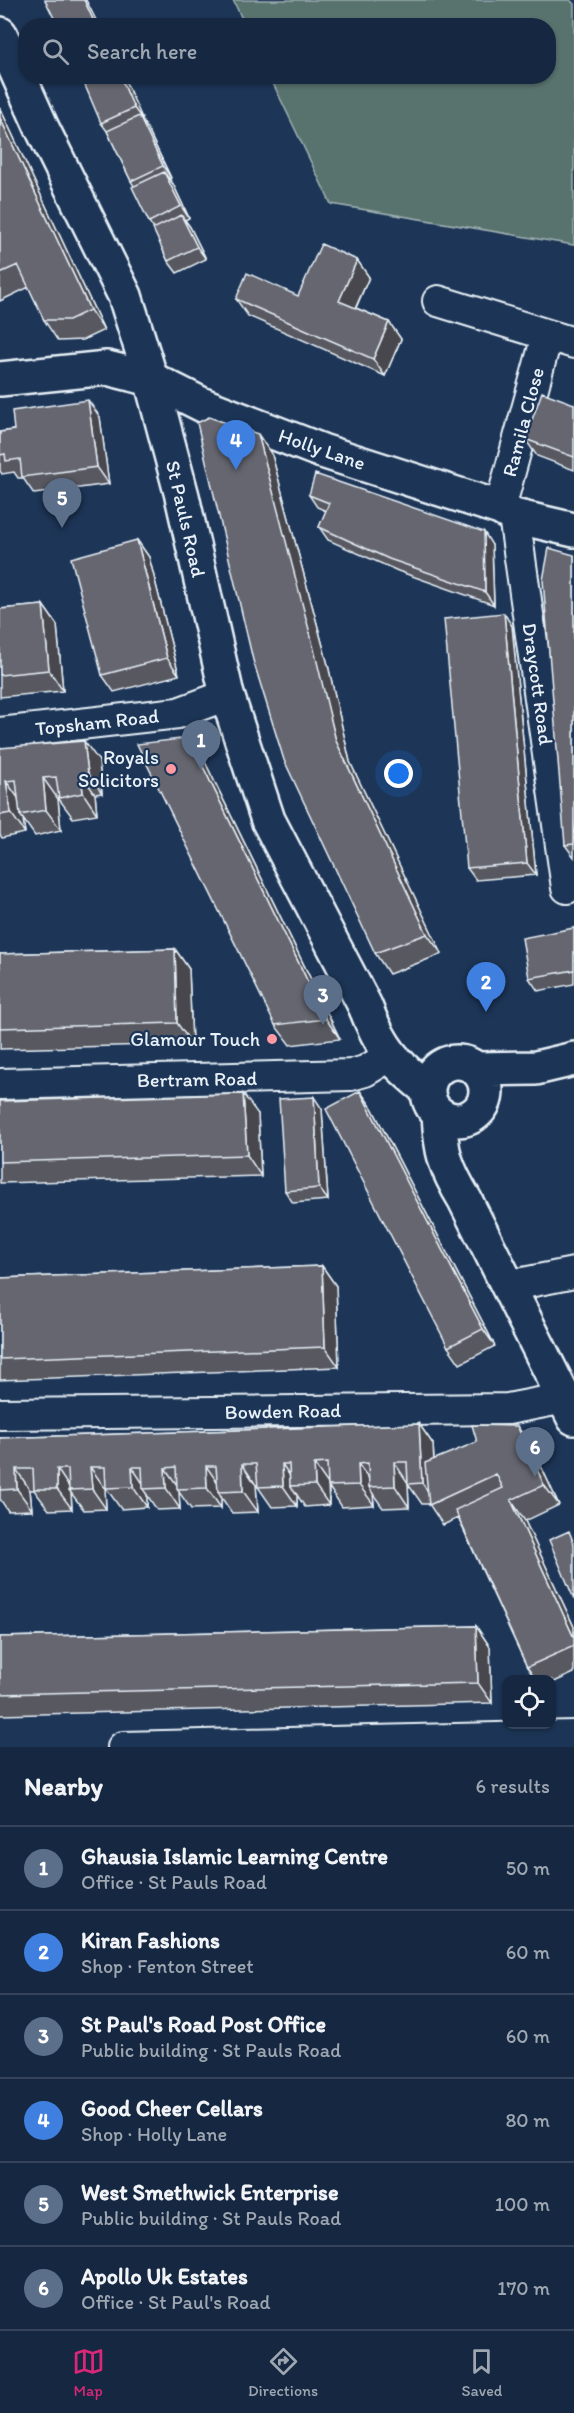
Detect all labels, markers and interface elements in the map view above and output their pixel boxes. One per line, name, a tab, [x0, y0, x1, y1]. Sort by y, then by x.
search box	[18, 18, 556, 84]
icon: search	[39, 35, 72, 68]
text: Search here	[87, 38, 197, 65]
street label: Ramila Close	[497, 365, 549, 479]
pin: 4	[216, 420, 256, 470]
street label: Holly Lane	[275, 423, 369, 475]
street label: St Pauls Road	[161, 458, 211, 580]
pin: 5	[42, 478, 82, 528]
street label: Draycott Road	[518, 621, 558, 747]
street label: Topsham Road	[34, 704, 160, 740]
pin: 1	[182, 720, 220, 770]
place label: Royals Solicitors	[78, 745, 159, 792]
your location	[384, 759, 413, 788]
marker: Royals Solicitors	[164, 762, 178, 776]
pin: 2	[466, 962, 506, 1012]
pin: 3	[304, 976, 342, 1025]
place label: Glamour Touch	[130, 1027, 260, 1051]
marker: Glamour Touch	[265, 1032, 279, 1046]
street label: Bertram Road	[137, 1066, 258, 1092]
street label: Bowden Road	[225, 1398, 341, 1424]
pin: 6	[516, 1428, 554, 1477]
map controls	[502, 1675, 556, 1729]
button: locate	[502, 1675, 556, 1729]
text: Nearby	[24, 1770, 103, 1802]
text: 6 results	[476, 1774, 550, 1798]
text: Ghausia Islamic Learning Centre	[81, 1843, 388, 1870]
text: 1	[39, 1856, 48, 1880]
text: 50 m	[506, 1856, 550, 1880]
text: Office · St Pauls Road	[81, 1870, 267, 1894]
text: Kiran Fashions	[81, 1927, 220, 1954]
text: 2	[38, 1940, 49, 1964]
text: 60 m	[506, 1940, 550, 1964]
text: Shop · Fenton Street	[81, 1954, 254, 1978]
text: St Paul's Road Post Office	[81, 2011, 326, 2038]
text: 3	[38, 2024, 49, 2048]
text: 60 m	[506, 2024, 550, 2048]
text: Public building · St Pauls Road	[81, 2038, 341, 2062]
text: Good Cheer Cellars	[81, 2095, 263, 2122]
text: 4	[37, 2108, 50, 2132]
text: 80 m	[505, 2108, 550, 2132]
text: Shop · Holly Lane	[81, 2122, 227, 2146]
text: West Smethwick Enterprise	[81, 2179, 339, 2206]
text: 5	[38, 2192, 49, 2216]
text: 100 m	[495, 2192, 550, 2216]
text: Public building · St Pauls Road	[81, 2206, 341, 2230]
text: Apollo Uk Estates	[81, 2263, 248, 2290]
text: 6	[38, 2276, 49, 2300]
text: 170 m	[497, 2276, 550, 2300]
text: Office · St Paul's Road	[81, 2290, 271, 2314]
tab: Map	[72, 2345, 105, 2400]
tab: Directions	[248, 2345, 318, 2400]
tab: Saved	[462, 2345, 502, 2400]

